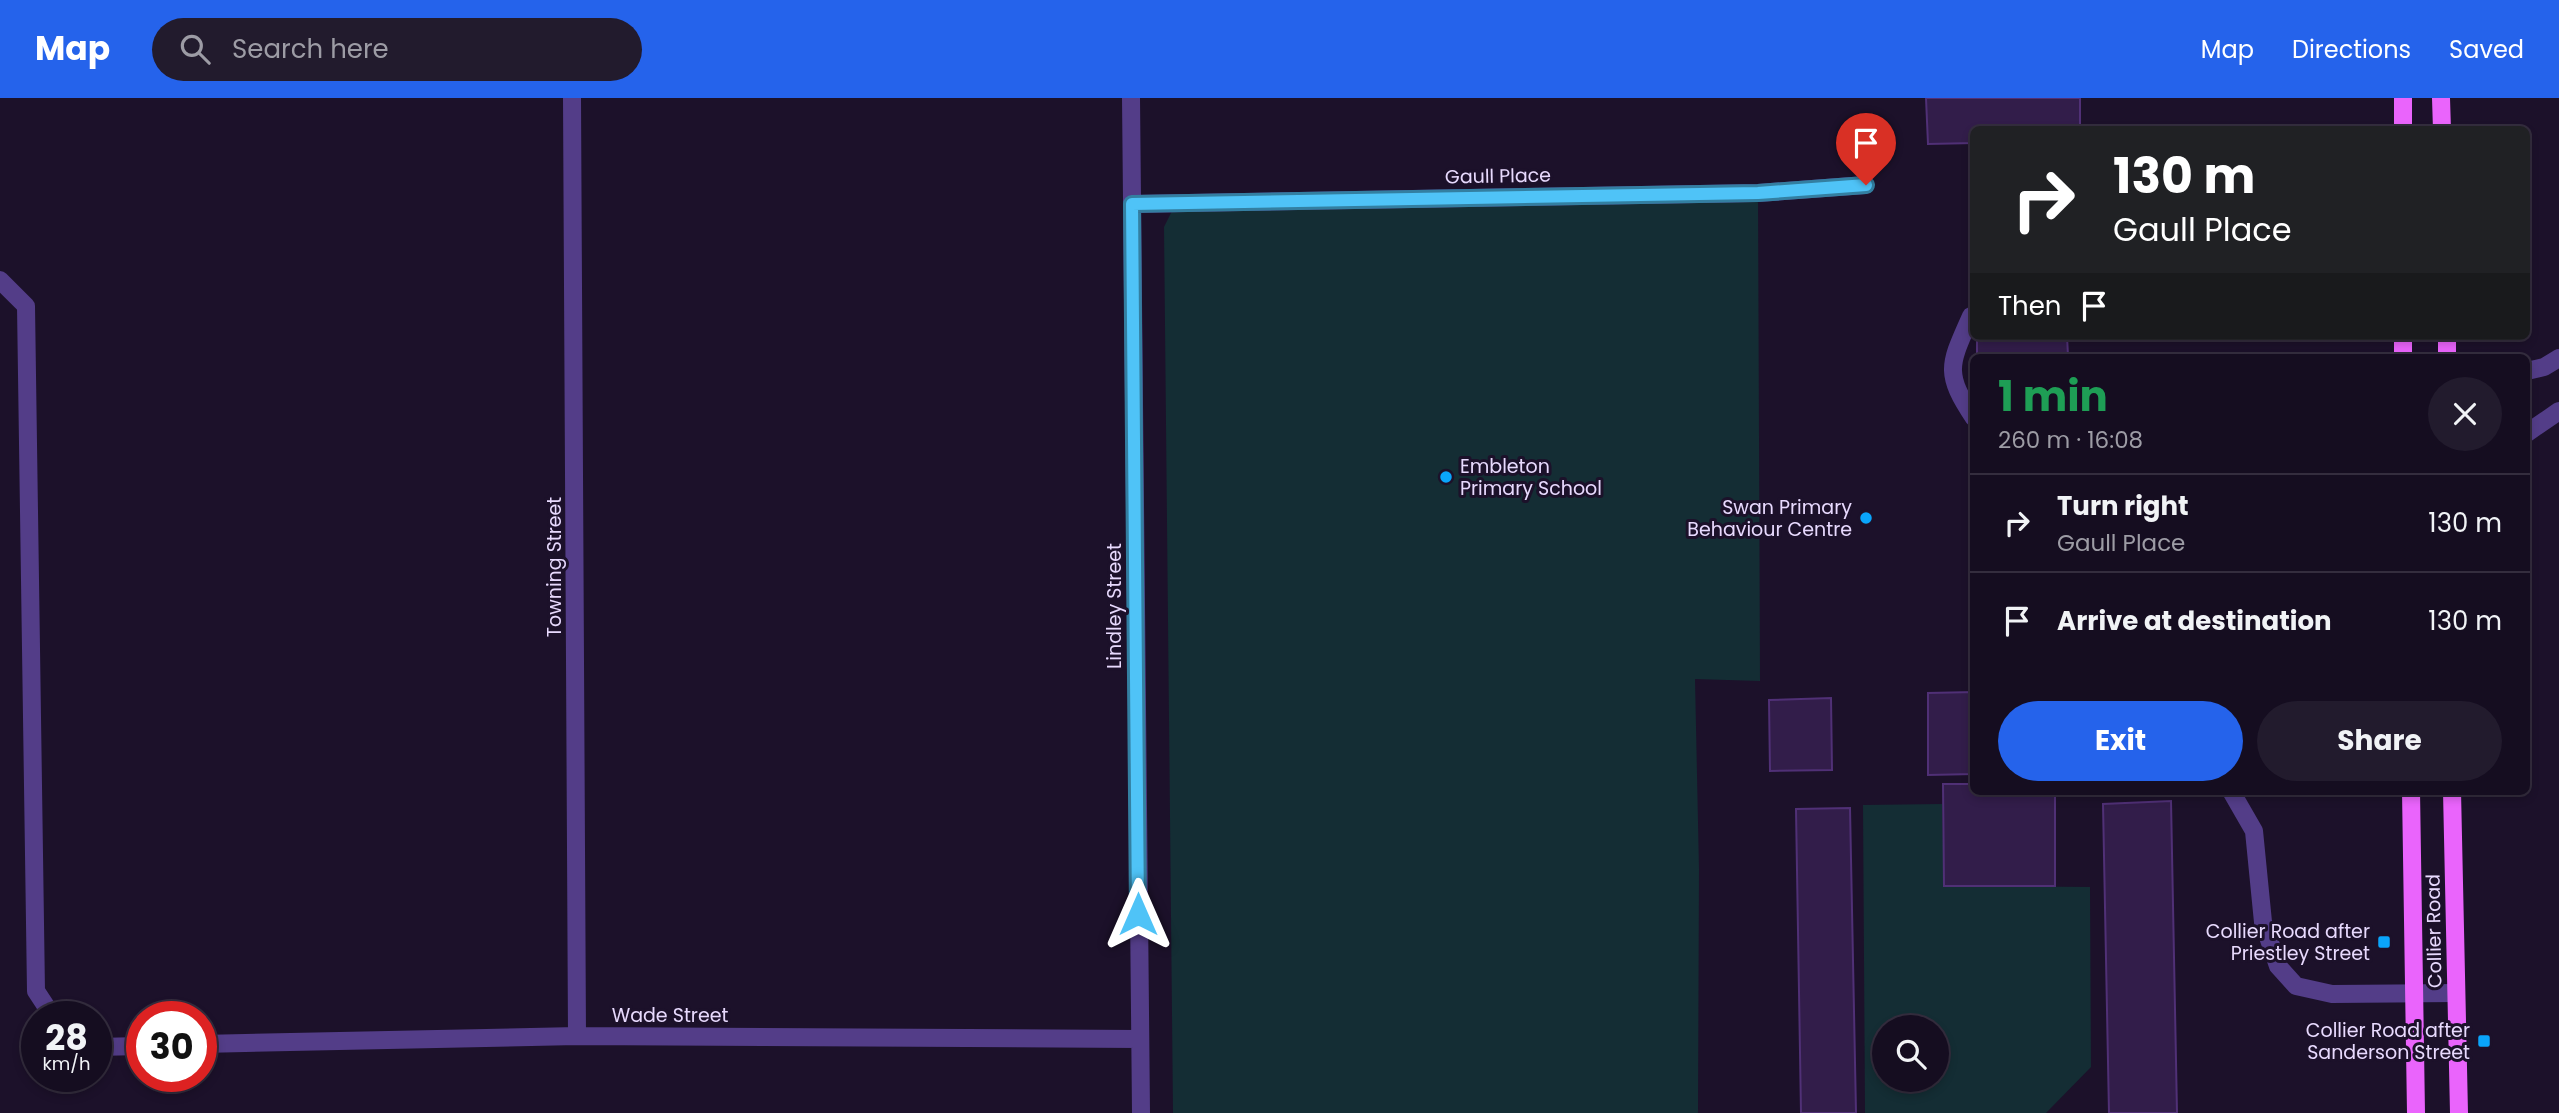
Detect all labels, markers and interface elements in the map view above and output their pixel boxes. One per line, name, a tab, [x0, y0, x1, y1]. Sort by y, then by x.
search box	[152, 18, 642, 81]
text: Map	[35, 25, 110, 72]
icon: search	[176, 30, 214, 68]
text: Search here	[232, 31, 389, 67]
text: Map	[2201, 33, 2254, 66]
text: Directions	[2292, 33, 2411, 66]
text: Saved	[2449, 33, 2524, 66]
pin	[1836, 113, 1896, 185]
icon: arrive	[1847, 124, 1885, 162]
text: 130 m	[2113, 142, 2255, 210]
icon: right	[1998, 154, 2089, 245]
street label: Gaull Place	[1445, 162, 1551, 190]
text: Gaull Place	[2113, 207, 2292, 252]
icon: arrive	[2075, 287, 2113, 325]
text: Then	[1998, 288, 2061, 324]
text: 1 min	[1998, 367, 2108, 426]
button: close	[2428, 377, 2502, 451]
text: 260 m · 16:08	[1998, 424, 2143, 456]
place label: Embleton Primary School	[1460, 453, 1602, 502]
marker: Embleton Primary School	[1438, 469, 1454, 485]
text: Turn right	[2057, 488, 2189, 524]
place label: Swan Primary Behaviour Centre	[1687, 494, 1852, 543]
street label: Towning Street	[541, 497, 568, 637]
icon: right	[1998, 504, 2036, 542]
text: 130 m	[2428, 505, 2502, 541]
marker: Swan Primary Behaviour Centre	[1858, 510, 1874, 526]
text: Gaull Place	[2057, 527, 2185, 559]
street label: Lindley Street	[1101, 543, 1128, 669]
icon: arrive	[1998, 602, 2036, 640]
text: Arrive at destination	[2057, 603, 2332, 639]
text: 130 m	[2428, 603, 2502, 639]
button: Exit	[1998, 701, 2243, 781]
button: Share	[2257, 701, 2502, 781]
street label: Collier Road	[2420, 874, 2448, 988]
position arrow	[1101, 877, 1175, 951]
place label: Collier Road after Priestley Street	[2206, 918, 2370, 967]
marker: Collier Road after Priestley Street	[2376, 934, 2392, 950]
speed limit sign: 30	[126, 1001, 217, 1092]
street label: Wade Street	[612, 1002, 728, 1029]
text: 28	[45, 1013, 88, 1062]
map controls	[1872, 1015, 1949, 1092]
button: search	[1872, 1015, 1949, 1092]
place label: Collier Road after Sanderson Street	[2306, 1017, 2470, 1066]
marker: Collier Road after Sanderson Street	[2476, 1033, 2492, 1049]
text: km/h	[43, 1051, 90, 1076]

